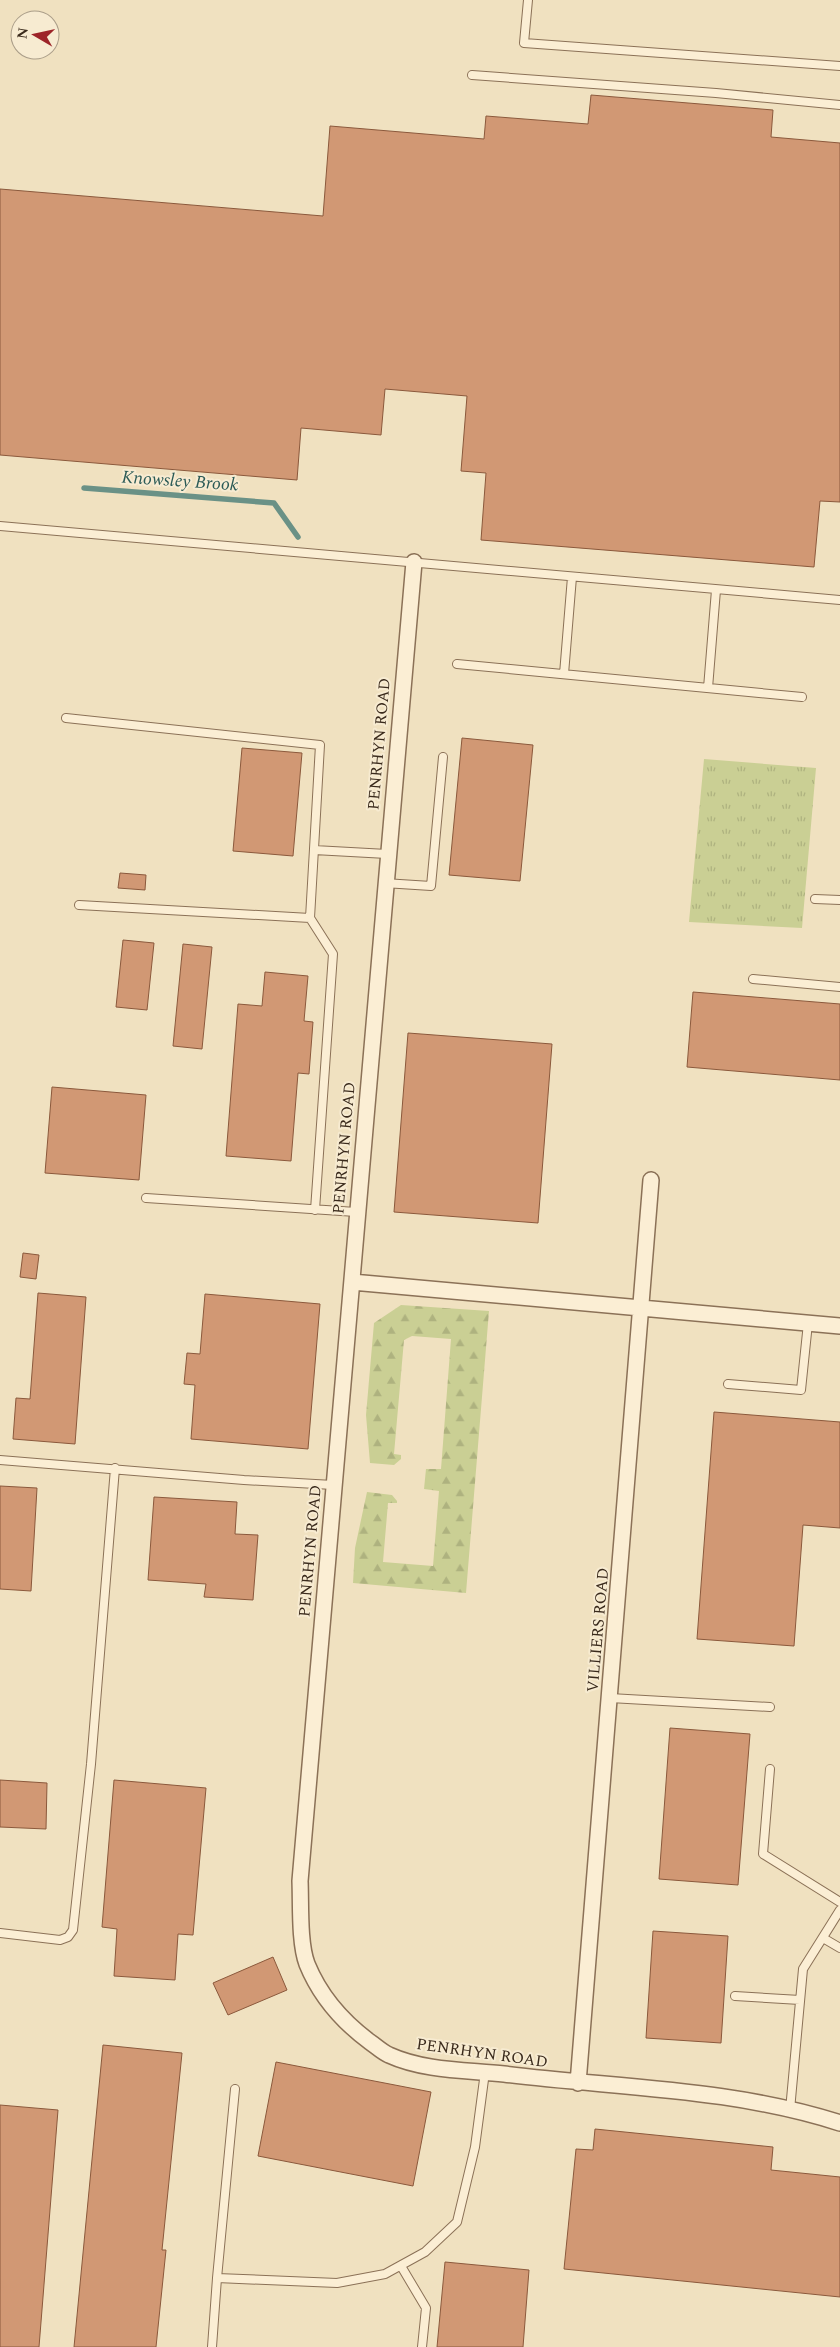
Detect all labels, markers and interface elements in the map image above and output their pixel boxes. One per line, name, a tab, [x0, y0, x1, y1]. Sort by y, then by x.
north arrow	[10, 10, 60, 60]
text: N	[11, 26, 34, 40]
water label: Knowsley Brook	[121, 463, 240, 499]
street label: PENRHYN ROAD	[361, 677, 397, 811]
street label: PENRHYN ROAD	[326, 1081, 362, 1215]
street label: PENRHYN ROAD	[292, 1484, 328, 1618]
street label: VILLIERS ROAD	[581, 1567, 615, 1693]
street label: PENRHYN ROAD	[415, 2032, 549, 2074]

